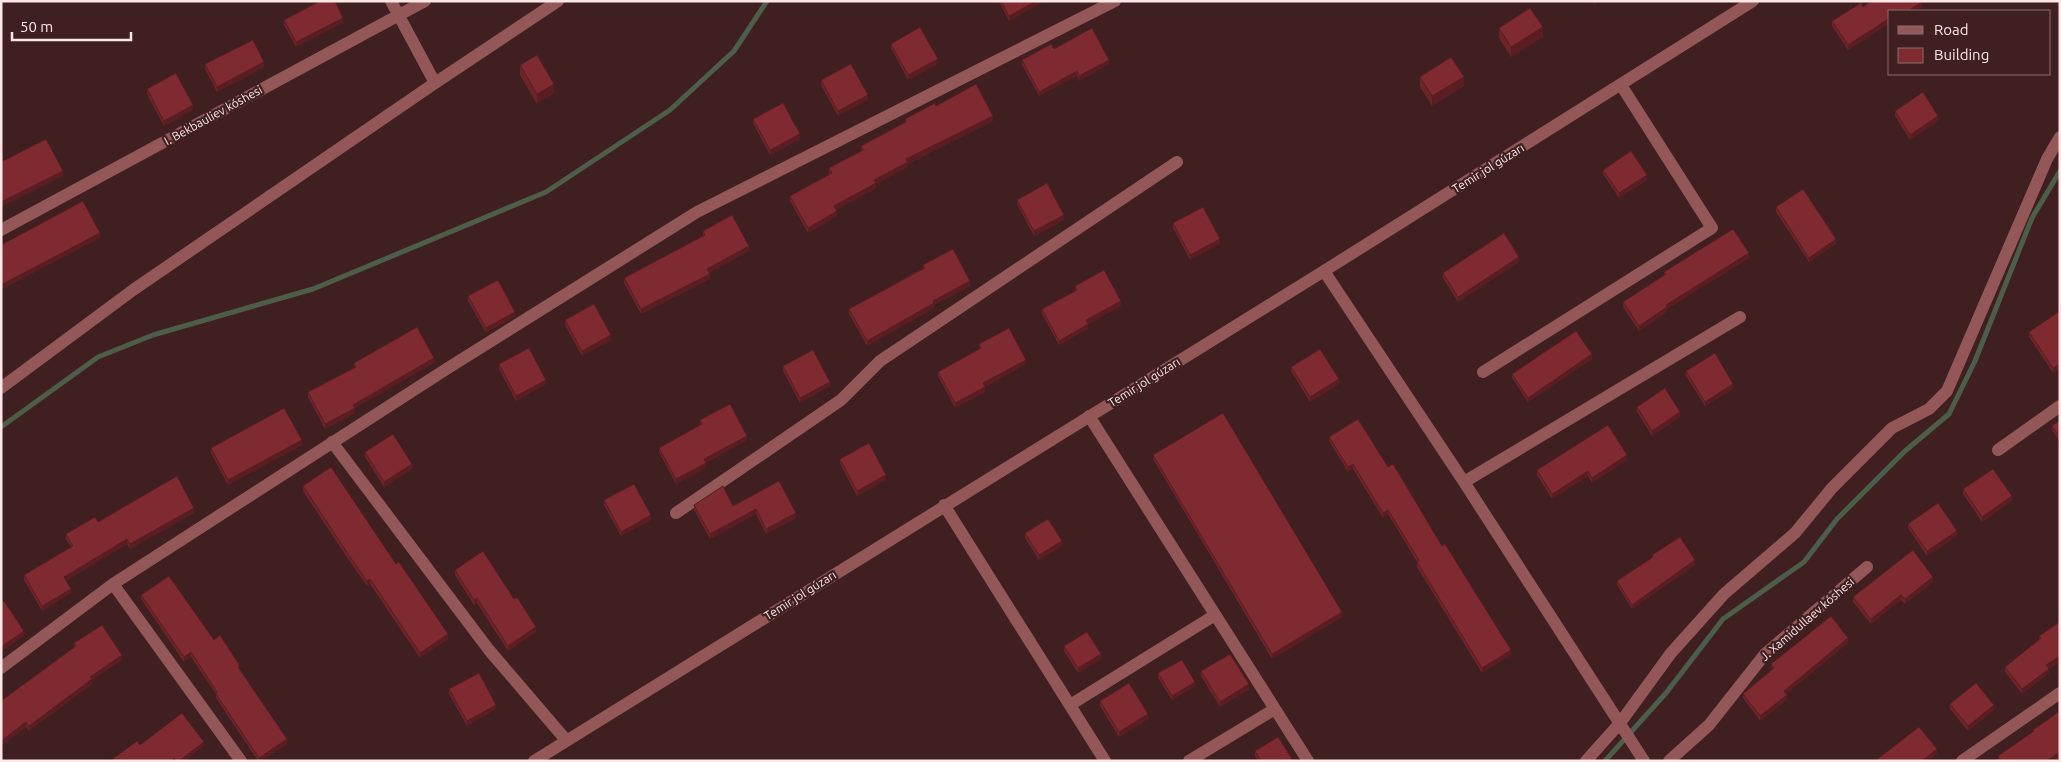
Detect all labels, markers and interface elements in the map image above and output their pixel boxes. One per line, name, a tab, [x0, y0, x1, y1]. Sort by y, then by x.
scale bar	[12, 10, 131, 42]
legend	[1888, 10, 2051, 75]
text: 50 m	[20, 18, 53, 35]
text: Road	[1934, 21, 1969, 38]
text: Building	[1934, 46, 1989, 63]
street label: I. Bekbauliev kóshesi	[162, 83, 264, 147]
street label: Temir jol gúzarı	[1450, 141, 1526, 195]
street label: Temir jol gúzarı	[1106, 355, 1182, 409]
street label: Temir jol gúzarı	[762, 568, 838, 622]
street label: J. Xamidullaev kóshesi	[1758, 575, 1856, 663]

